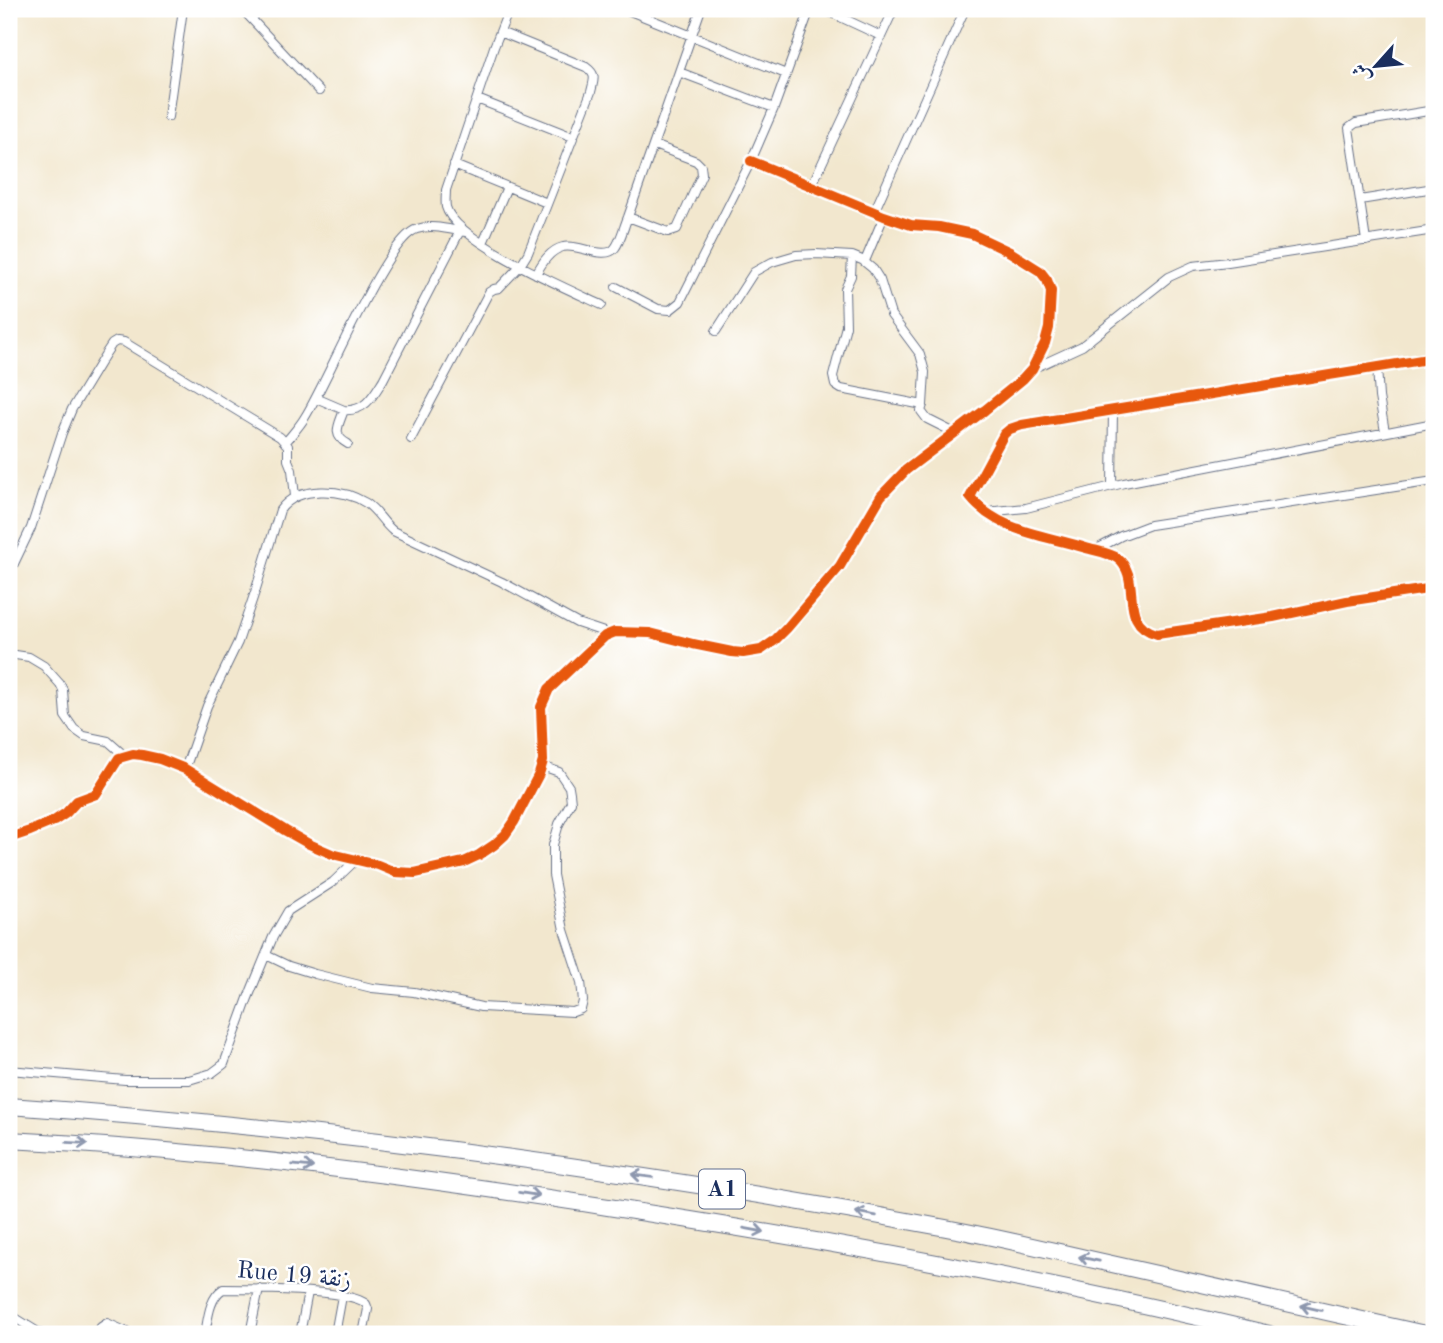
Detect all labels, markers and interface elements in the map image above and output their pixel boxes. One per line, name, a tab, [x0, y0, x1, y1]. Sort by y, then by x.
north arrow	[1342, 32, 1412, 102]
text: ش	[1350, 60, 1376, 85]
one-way arrow	[65, 1137, 88, 1150]
one-way arrow	[291, 1160, 314, 1173]
one-way arrow	[631, 1169, 653, 1182]
road number: A1	[699, 1170, 745, 1208]
one-way arrow	[517, 1188, 540, 1201]
one-way arrow	[855, 1207, 878, 1220]
one-way arrow	[742, 1224, 765, 1237]
one-way arrow	[1078, 1251, 1101, 1265]
street label: Rue 19 زنقة	[236, 1259, 352, 1293]
one-way arrow	[1300, 1301, 1323, 1314]

